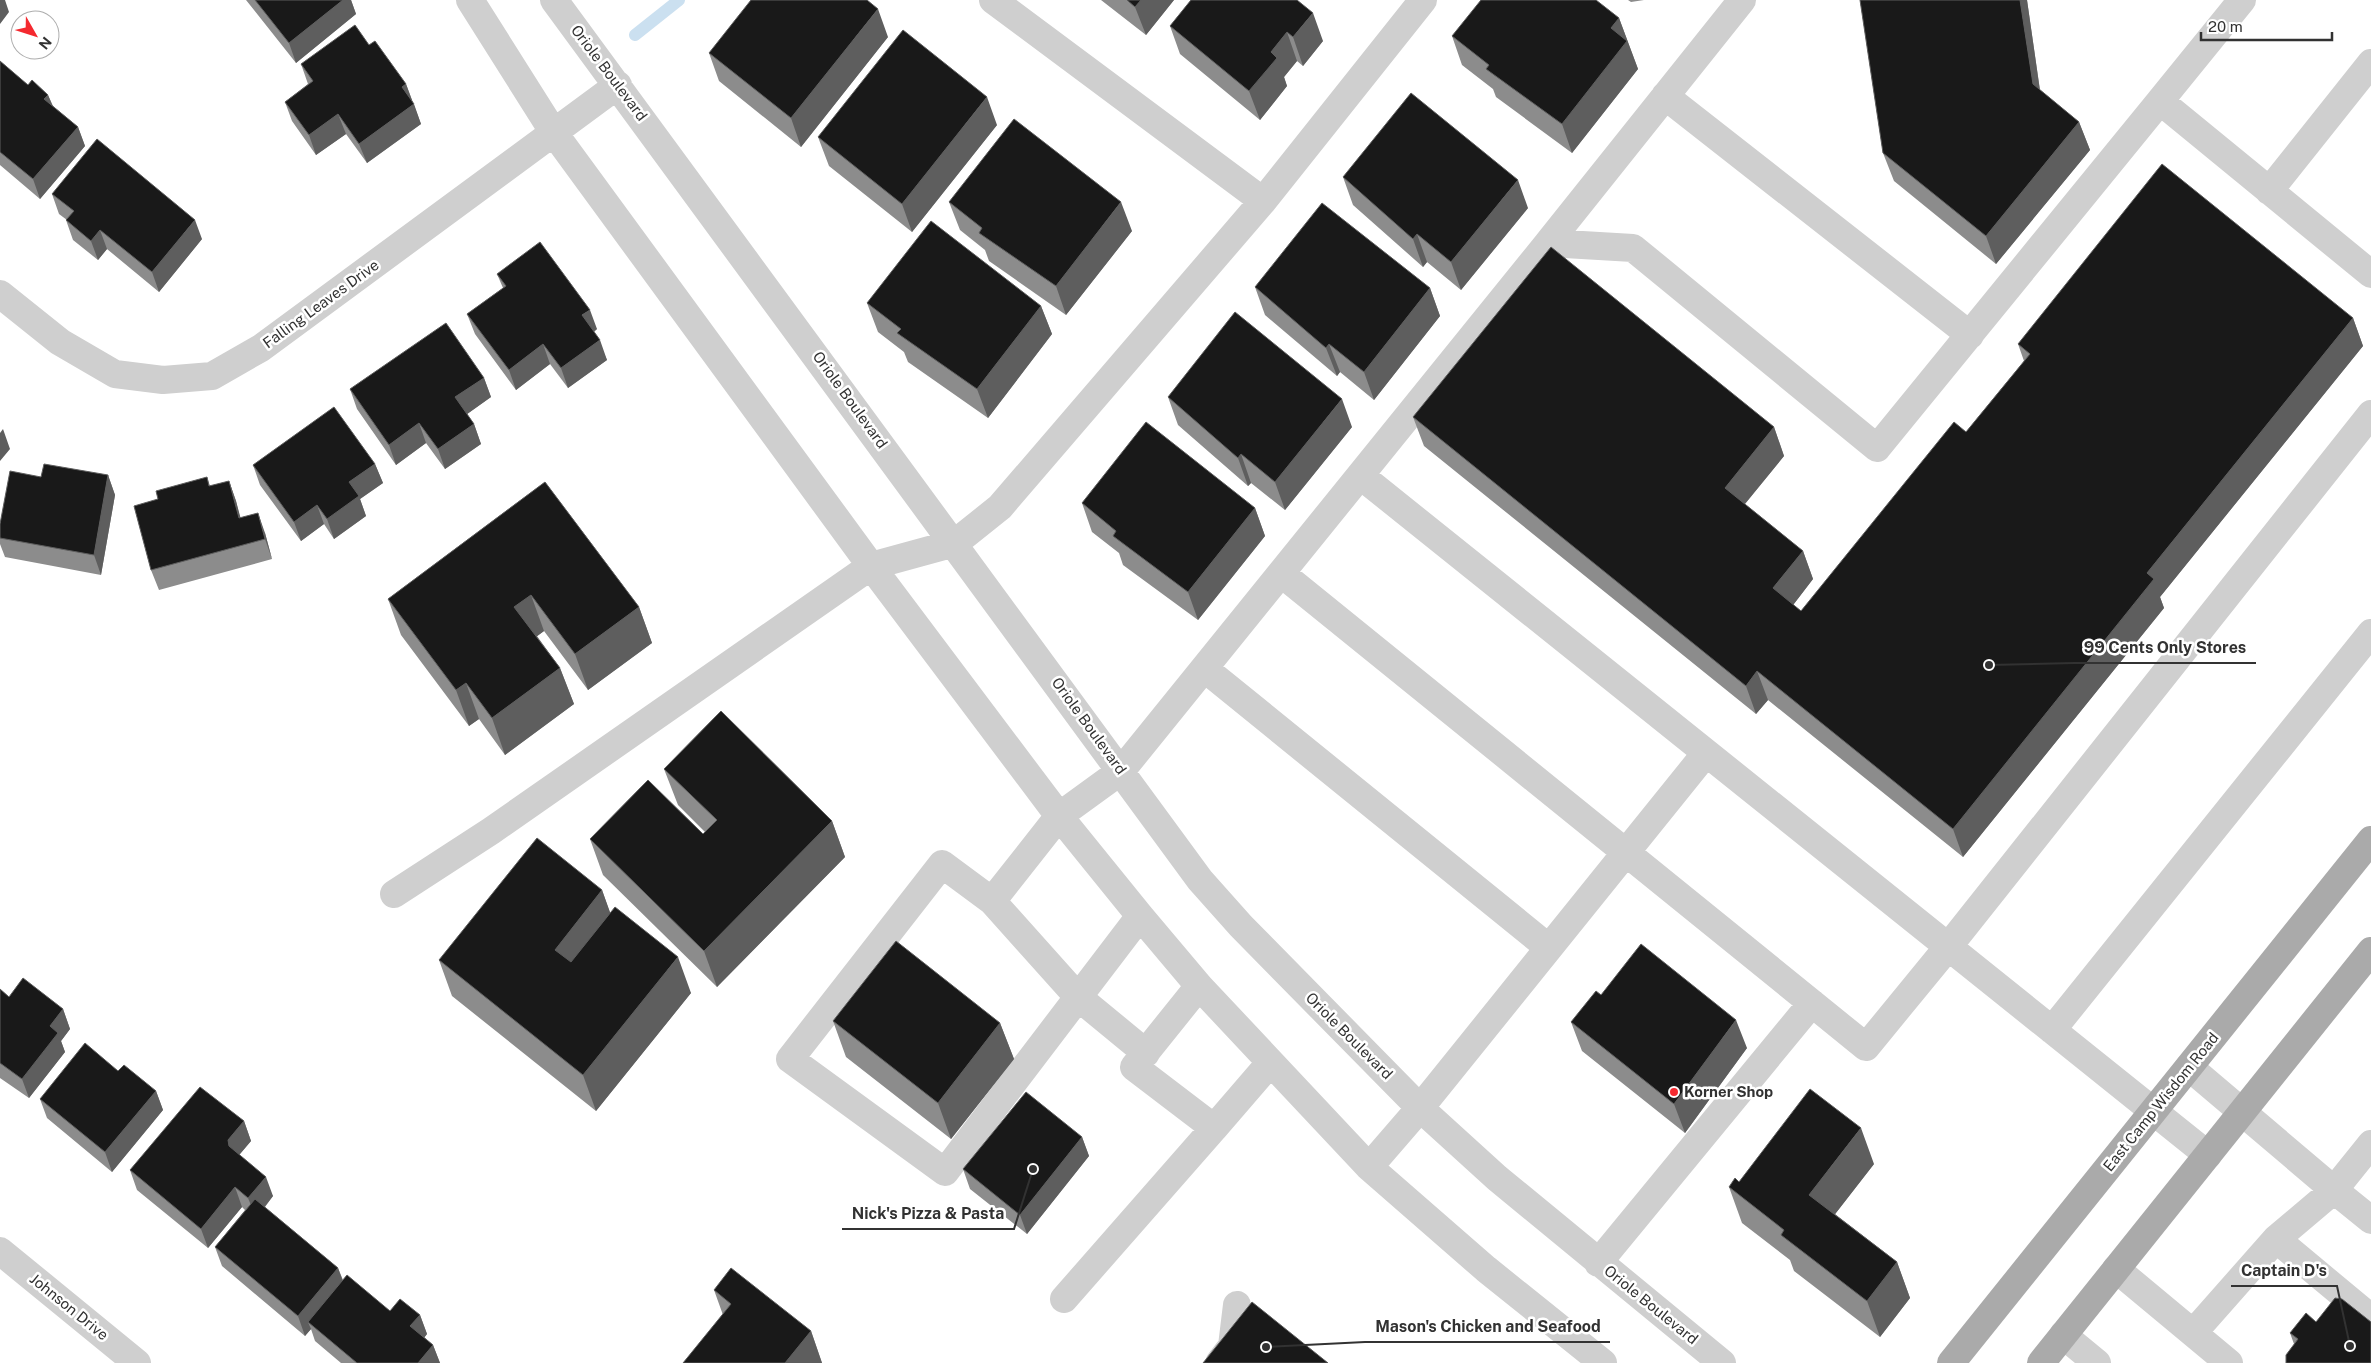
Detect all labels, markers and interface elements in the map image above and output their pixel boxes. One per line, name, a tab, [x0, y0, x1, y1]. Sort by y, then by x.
north arrow	[10, 10, 60, 60]
scale bar	[2201, 10, 2332, 42]
text: 20 m	[2208, 18, 2243, 35]
street label: Oriole Boulevard	[568, 21, 651, 124]
text: N	[35, 34, 55, 52]
street label: Falling Leaves Drive	[259, 256, 382, 351]
street label: Oriole Boulevard	[810, 348, 891, 451]
callout: 99 Cents Only Stores	[2074, 632, 2256, 663]
text: 99 Cents Only Stores	[2084, 638, 2246, 657]
street label: Oriole Boulevard	[1049, 674, 1130, 777]
street label: Oriole Boulevard	[1303, 989, 1396, 1082]
street label: East Camp Wisdom Road	[2100, 1029, 2222, 1174]
place label: Korner Shop	[1684, 1083, 1773, 1100]
marker: Korner Shop	[1668, 1086, 1680, 1098]
callout: Nick's Pizza & Pasta	[842, 1198, 1014, 1229]
text: Nick's Pizza & Pasta	[852, 1204, 1004, 1223]
callout: Captain D's	[2231, 1255, 2337, 1286]
text: Captain D's	[2241, 1261, 2327, 1280]
street label: Oriole Boulevard	[1601, 1262, 1702, 1348]
street label: Johnson Drive	[27, 1270, 112, 1343]
callout: Mason's Chicken and Seafood	[1365, 1311, 1610, 1342]
text: Mason's Chicken and Seafood	[1375, 1317, 1601, 1336]

